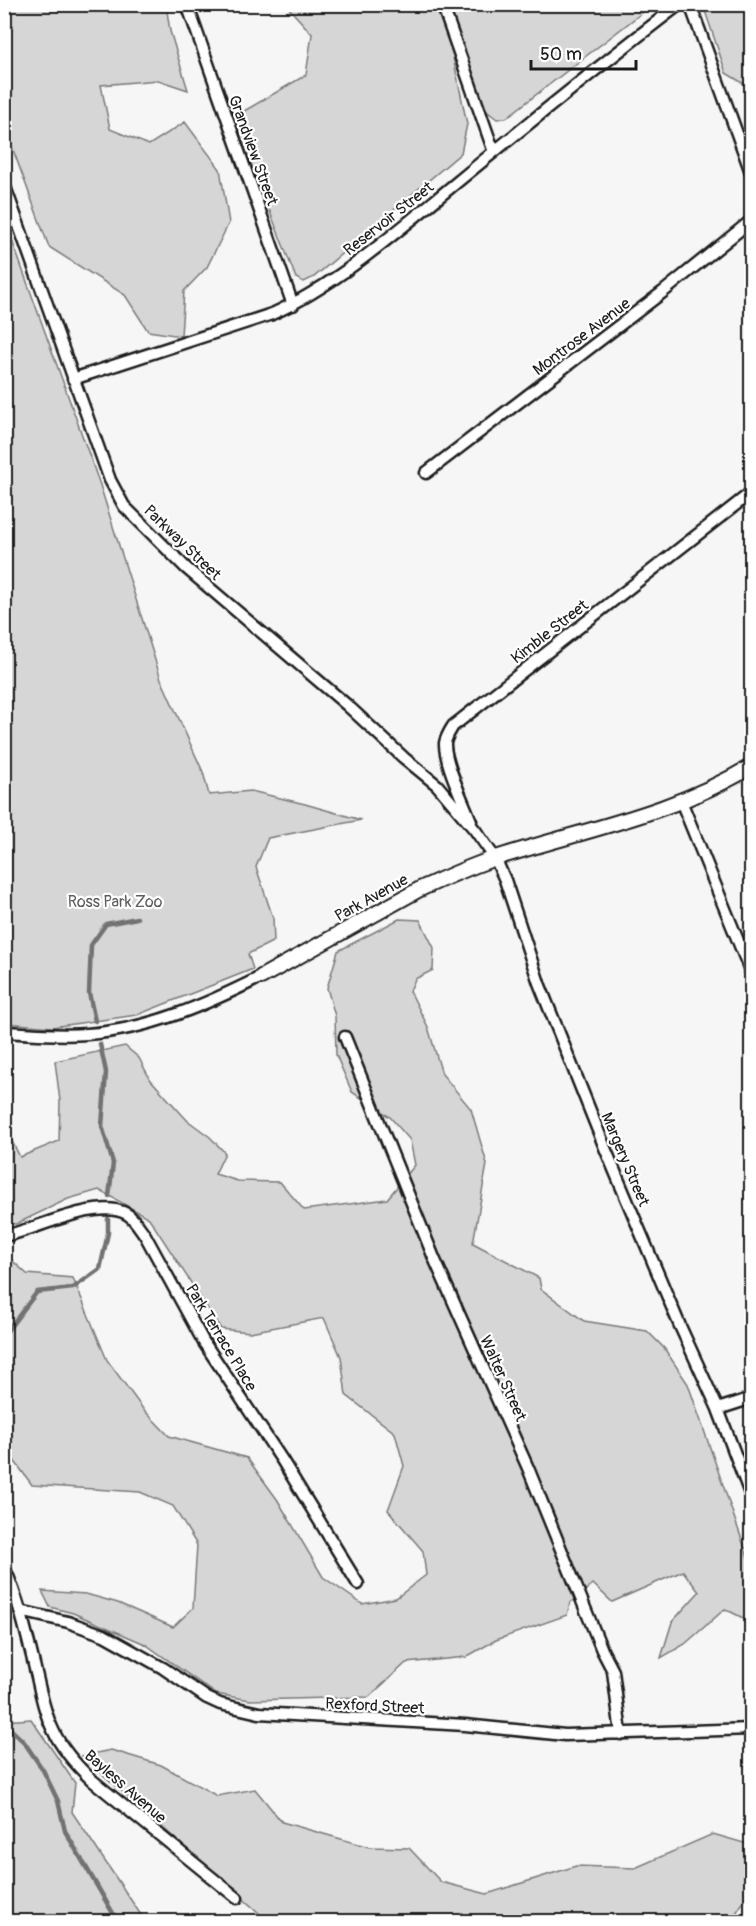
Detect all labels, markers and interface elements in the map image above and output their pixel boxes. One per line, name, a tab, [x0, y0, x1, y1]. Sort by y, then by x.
scale bar	[531, 33, 636, 71]
text: 50 m	[540, 43, 582, 66]
street label: Grandview Street	[224, 93, 282, 209]
street label: Reservoir Street	[339, 177, 438, 260]
street label: Montrose Avenue	[529, 294, 634, 380]
street label: Parkway Street	[139, 501, 226, 585]
street label: Kimble Street	[507, 595, 593, 668]
street label: Park Avenue	[331, 870, 412, 926]
park label: Ross Park Zoo	[68, 892, 163, 912]
street label: Margery Street	[596, 1109, 654, 1210]
street label: Park Terrace Place	[181, 1280, 261, 1395]
street label: Walter Street	[475, 1332, 531, 1425]
street label: Rexford Street	[325, 1693, 426, 1719]
street label: Bayless Avenue	[80, 1746, 170, 1828]

